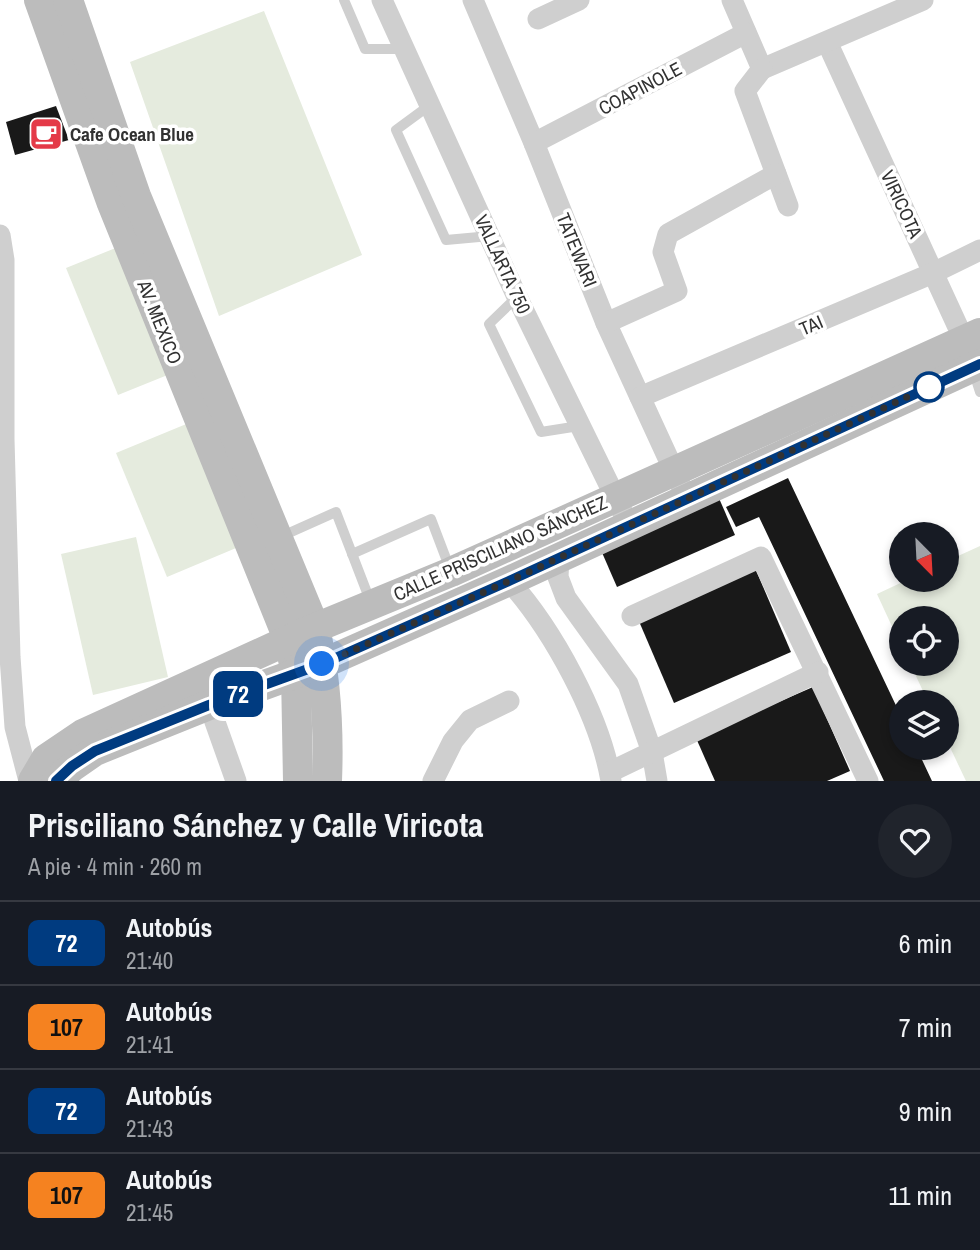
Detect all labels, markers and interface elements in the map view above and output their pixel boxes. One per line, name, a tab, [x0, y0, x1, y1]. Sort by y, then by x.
street label: COAPINOLE	[594, 55, 686, 121]
cafe icon: Cafe Ocean Blue	[27, 115, 65, 153]
place label: Cafe Ocean Blue	[70, 121, 194, 147]
street label: VIRICOTA	[875, 166, 929, 243]
street label: TATEWARI	[550, 209, 604, 291]
street label: VALLARTA 750	[469, 210, 537, 318]
street label: AV. MEXICO	[131, 275, 189, 368]
street label: TAI	[795, 309, 827, 341]
unlabelled marker	[914, 372, 944, 402]
street label: CALLE PRISCILIANO SÁNCHEZ	[389, 489, 611, 607]
north arrow	[889, 522, 959, 592]
map controls	[889, 522, 959, 760]
button: locate	[889, 606, 959, 676]
your location	[304, 646, 339, 681]
line badge: 72	[206, 671, 270, 717]
text: 72	[227, 678, 249, 710]
button: layers	[889, 690, 959, 760]
text: Prisciliano Sánchez y Calle Viricota	[28, 803, 483, 847]
button: heart	[878, 804, 952, 878]
text: A pie · 4 min · 260 m	[28, 851, 202, 882]
text: Autobús	[126, 910, 212, 945]
text: 6 min	[899, 926, 952, 961]
text: 72	[56, 927, 77, 959]
text: 21:40	[126, 945, 173, 976]
text: Autobús	[126, 994, 212, 1029]
text: 7 min	[899, 1010, 952, 1045]
text: 107	[50, 1011, 83, 1043]
text: 21:41	[126, 1029, 173, 1060]
text: Autobús	[126, 1078, 212, 1113]
text: 9 min	[899, 1094, 952, 1129]
text: 72	[56, 1095, 77, 1127]
text: 21:43	[126, 1113, 173, 1144]
text: Autobús	[126, 1162, 212, 1197]
text: 11 min	[888, 1178, 952, 1213]
text: 107	[50, 1179, 83, 1211]
text: 21:45	[126, 1197, 173, 1228]

